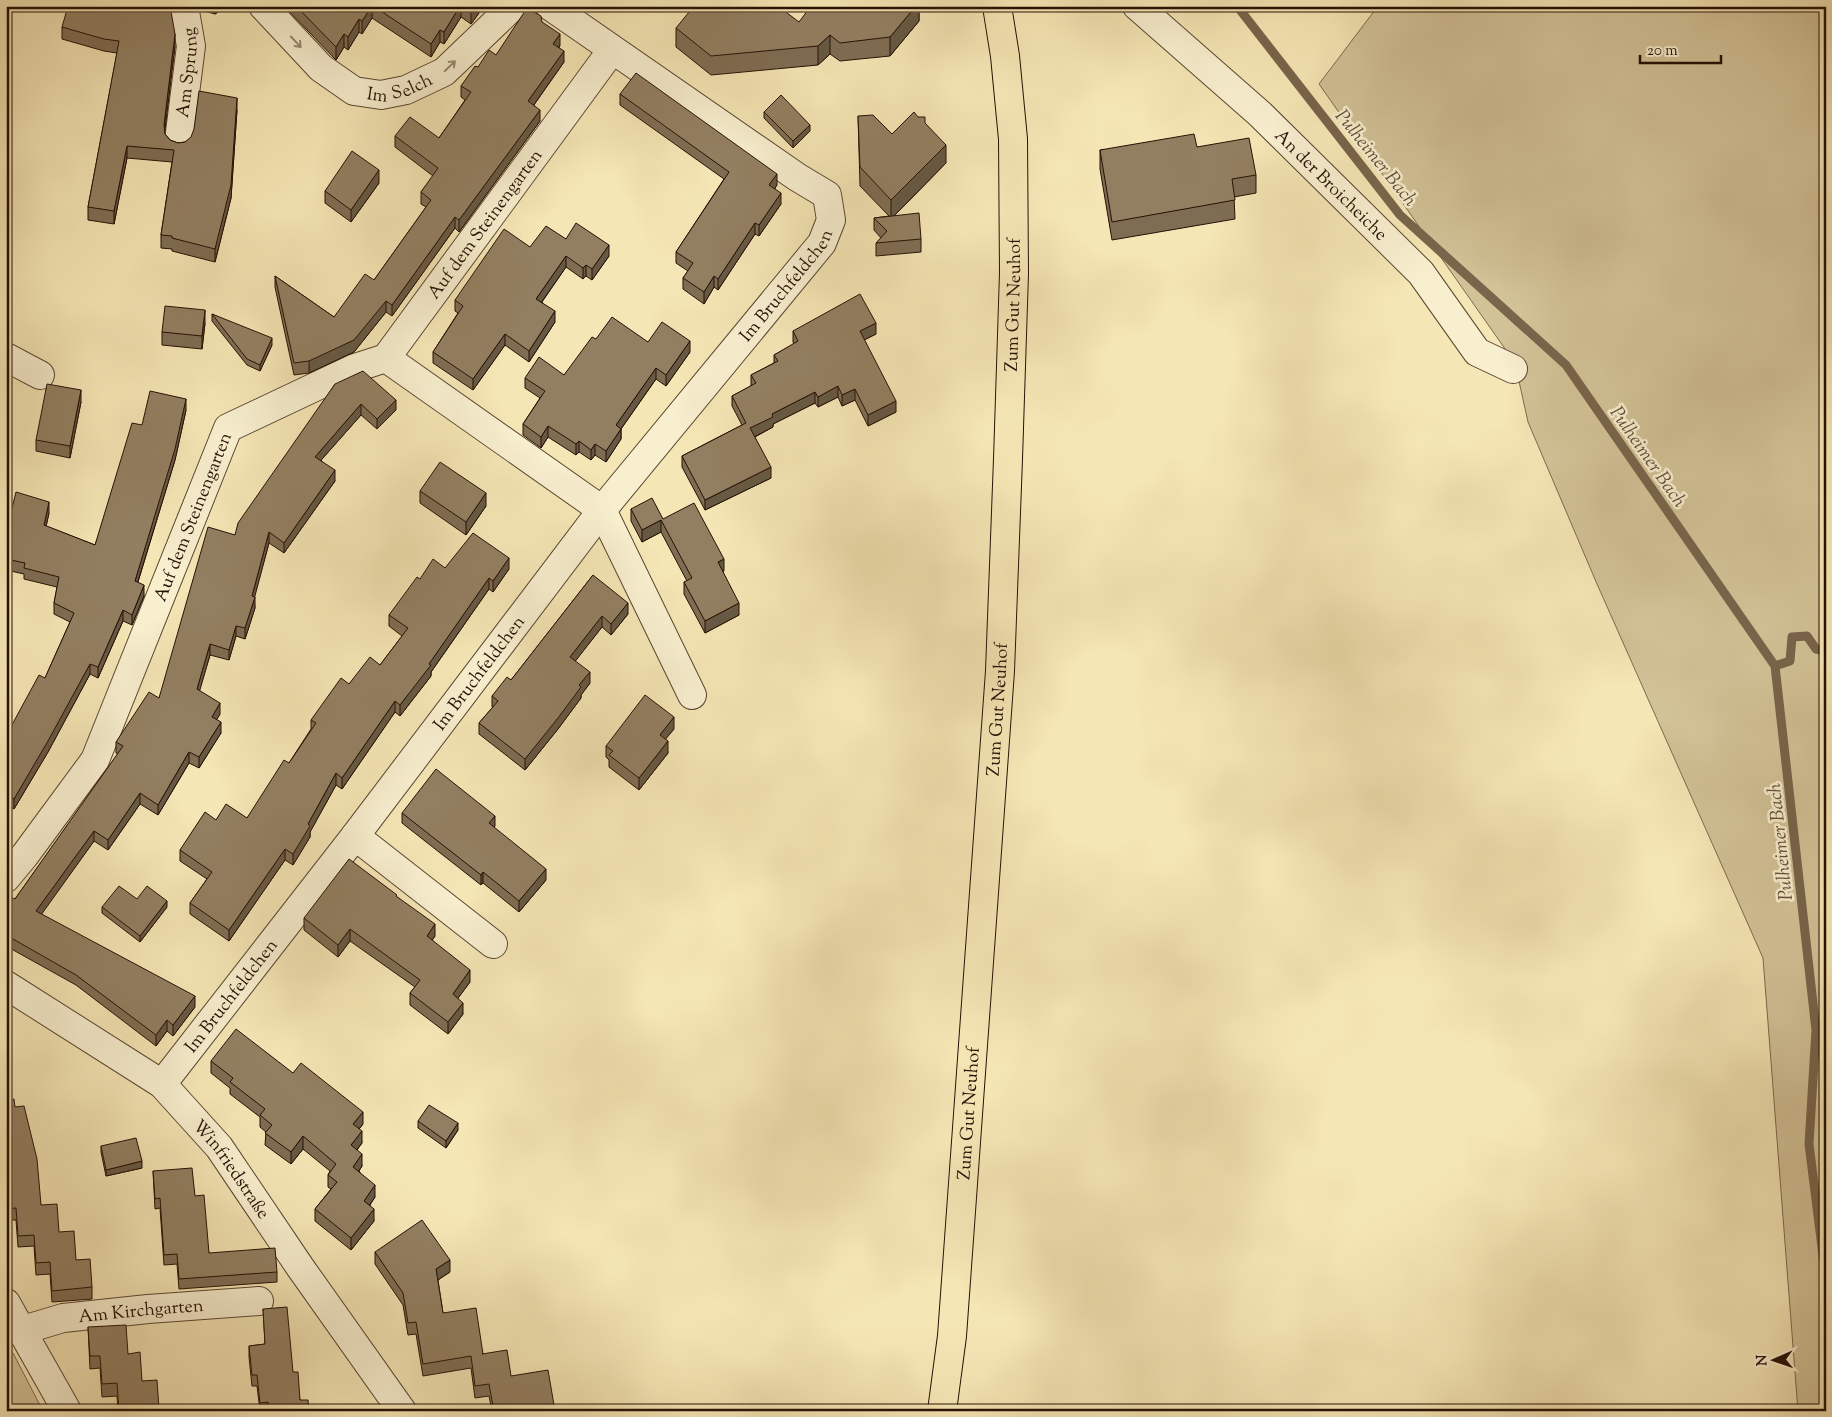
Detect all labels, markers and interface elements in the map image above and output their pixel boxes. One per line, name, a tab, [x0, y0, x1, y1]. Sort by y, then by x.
street label: Am Sprung	[171, 25, 206, 119]
scale bar	[1640, 32, 1721, 64]
one-way arrow	[290, 36, 302, 48]
text: 20 m	[1647, 41, 1678, 62]
one-way arrow	[444, 60, 457, 72]
street label: Im Selch	[365, 68, 438, 111]
water label: Pulheimer Bach	[1328, 104, 1423, 213]
street label: An der Broicheiche	[1268, 124, 1392, 248]
street label: Auf dem Steinengarten	[422, 144, 550, 305]
street label: Im Bruchfeldchen	[734, 226, 841, 348]
street label: Zum Gut Neuhof	[1000, 237, 1029, 372]
water label: Pulheimer Bach	[1602, 401, 1692, 514]
street label: Auf dem Steinengarten	[149, 429, 240, 606]
street label: Im Bruchfeldchen	[428, 611, 533, 737]
street label: Zum Gut Neuhof	[981, 641, 1016, 777]
water label: Pulheimer Bach	[1762, 781, 1801, 902]
street label: Im Bruchfeldchen	[180, 934, 285, 1059]
street label: Zum Gut Neuhof	[952, 1045, 988, 1181]
street label: Winfriedstraße	[185, 1115, 275, 1225]
street label: Am Kirchgarten	[77, 1294, 205, 1331]
north arrow	[1750, 1334, 1800, 1384]
text: N	[1753, 1354, 1773, 1366]

